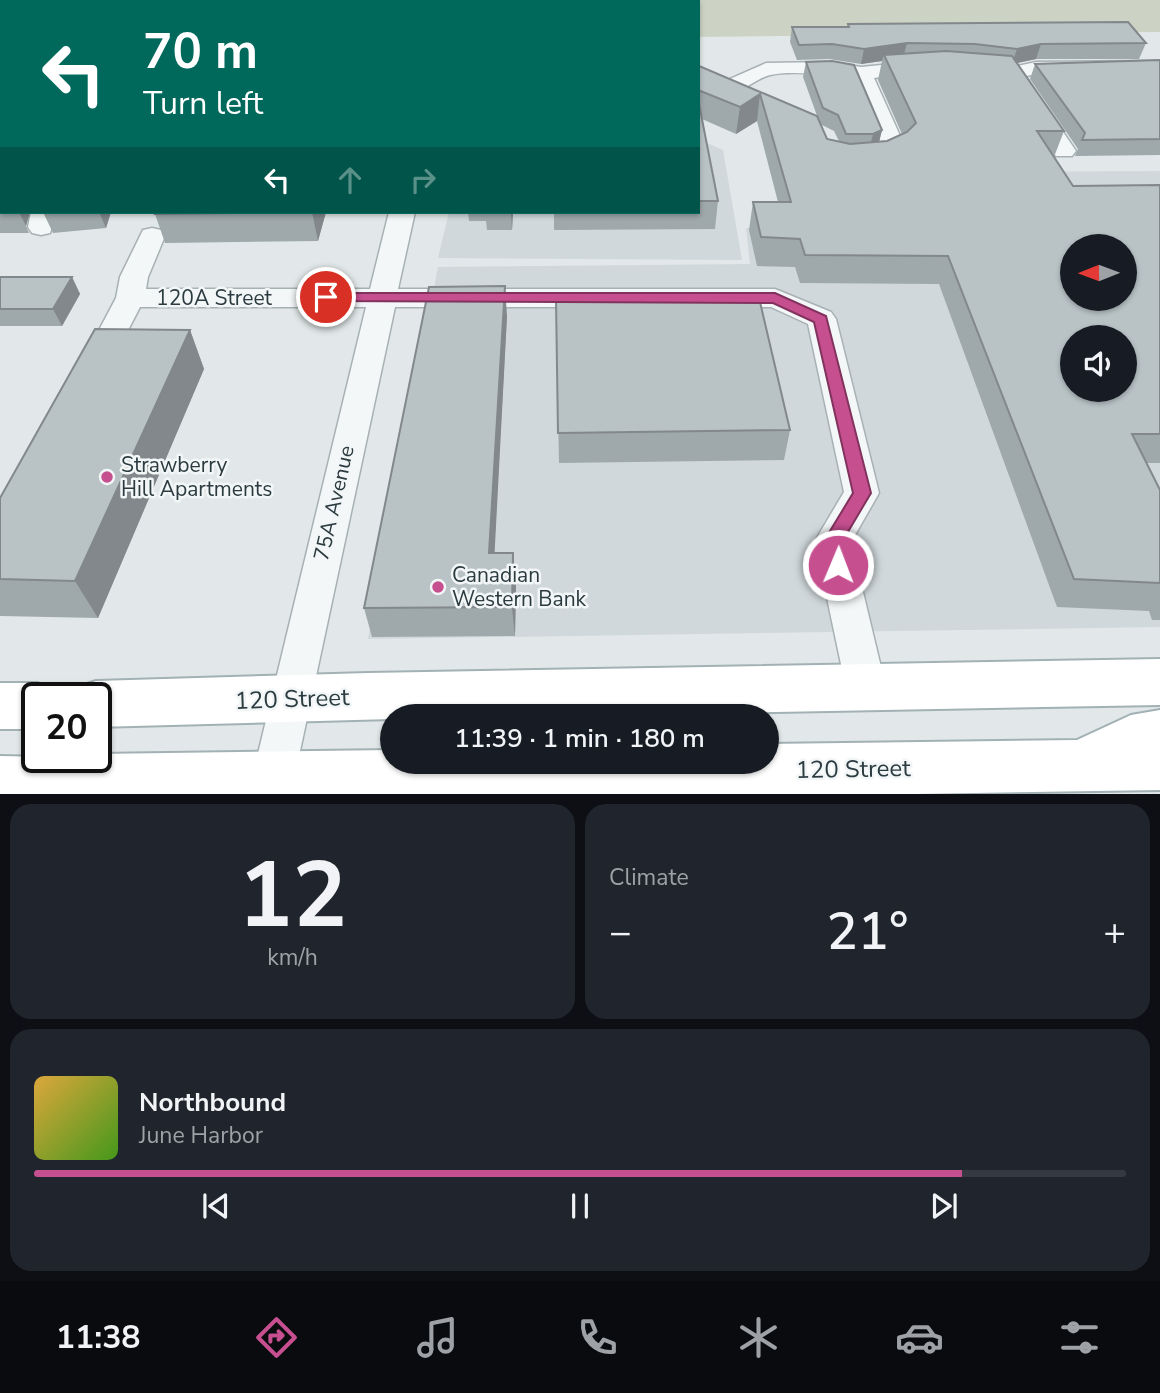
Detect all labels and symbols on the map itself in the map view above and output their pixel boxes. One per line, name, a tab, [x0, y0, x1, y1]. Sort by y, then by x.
north arrow	[1060, 234, 1138, 312]
pin	[296, 267, 356, 327]
street label: 120A Street	[156, 284, 273, 312]
street label: 75A Avenue	[307, 443, 361, 563]
place label: Strawberry Hill Apartments	[121, 451, 272, 503]
marker: Strawberry Hill Apartments	[99, 469, 115, 485]
position arrow	[801, 528, 875, 602]
place label: Canadian Western Bank	[452, 561, 587, 613]
marker: Canadian Western Bank	[430, 579, 446, 595]
street label: 120 Street	[234, 681, 351, 717]
speed limit sign: 20	[21, 682, 112, 773]
street label: 120 Street	[795, 752, 911, 786]

